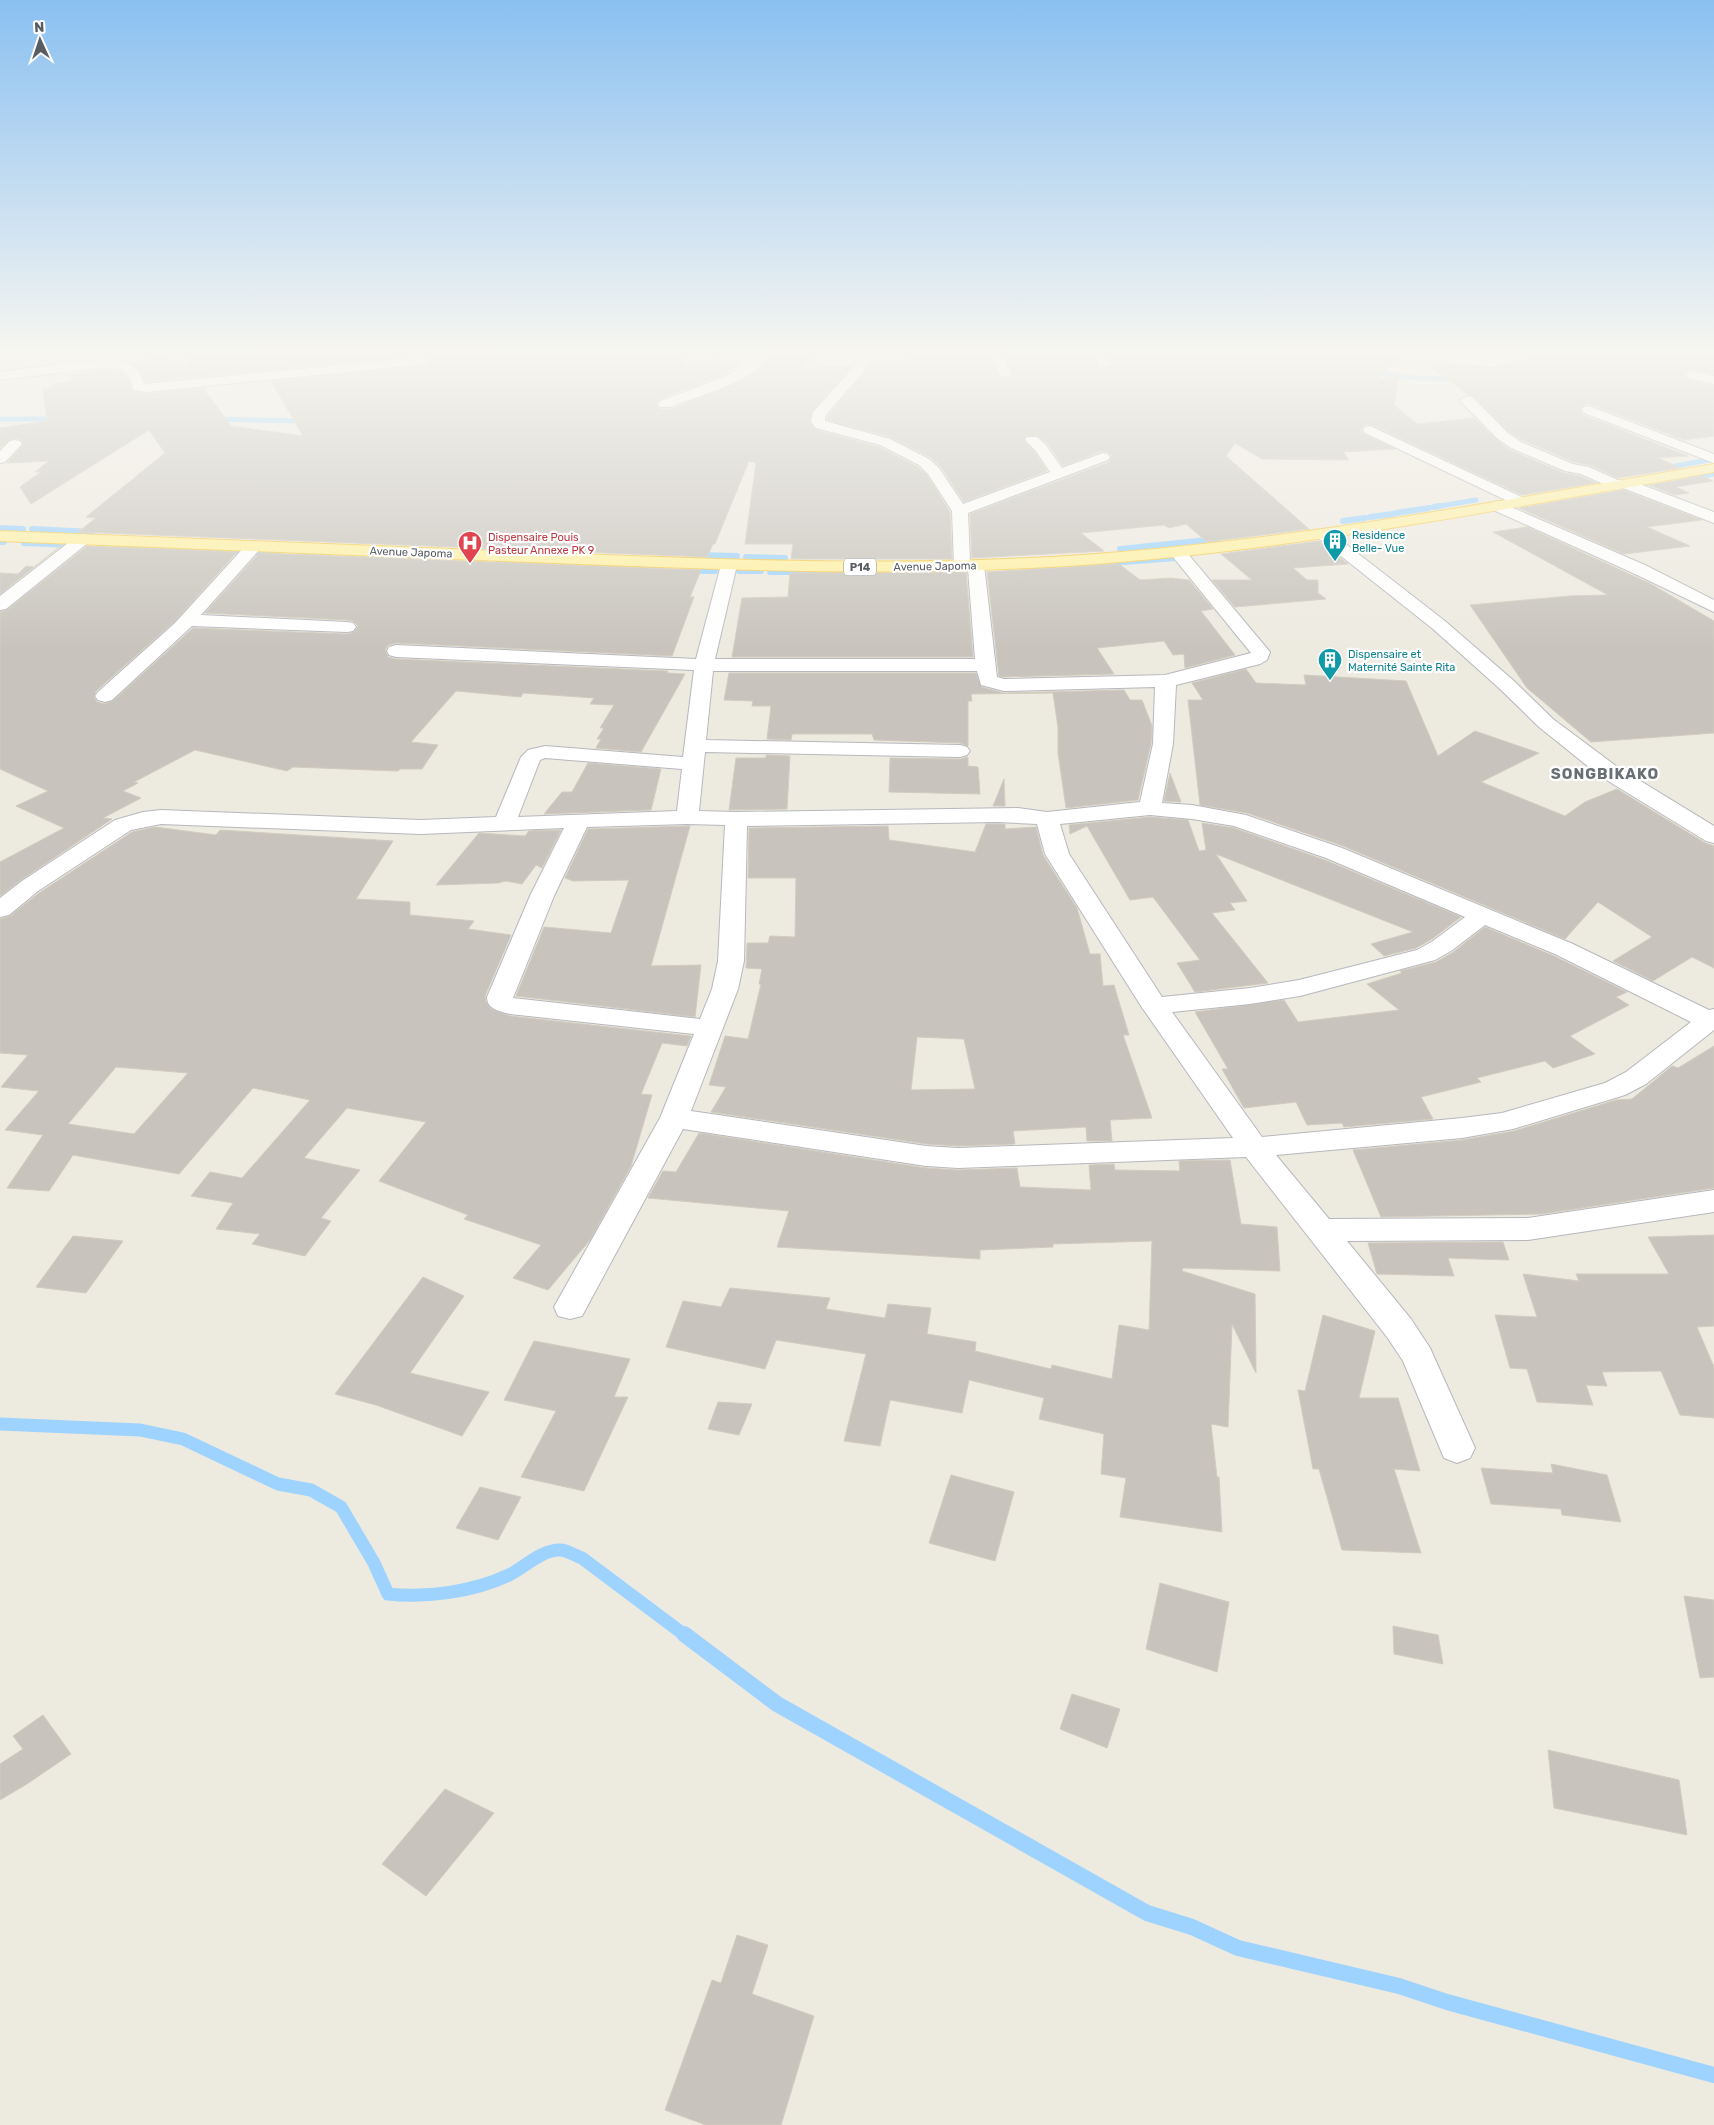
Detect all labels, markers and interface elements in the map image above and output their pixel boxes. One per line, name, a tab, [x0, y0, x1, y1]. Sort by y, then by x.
north arrow	[15, 15, 65, 65]
text: N	[34, 19, 45, 36]
building icon: Residence Belle- Vue	[1322, 528, 1348, 562]
place label: Residence Belle- Vue	[1352, 529, 1405, 555]
hospital icon: Dispensaire Pouis Pasteur Annexe PK 9	[457, 530, 483, 564]
place label: Dispensaire Pouis Pasteur Annexe PK 9	[488, 531, 594, 557]
street label: Avenue Japoma	[369, 545, 453, 560]
road number: P14	[844, 558, 876, 576]
street label: Avenue Japoma	[893, 559, 977, 574]
building icon: Dispensaire et Maternité Sainte Rita	[1317, 647, 1343, 681]
place label: Dispensaire et Maternité Sainte Rita	[1348, 648, 1455, 674]
district label: SONGBIKAKO	[1551, 765, 1659, 783]

